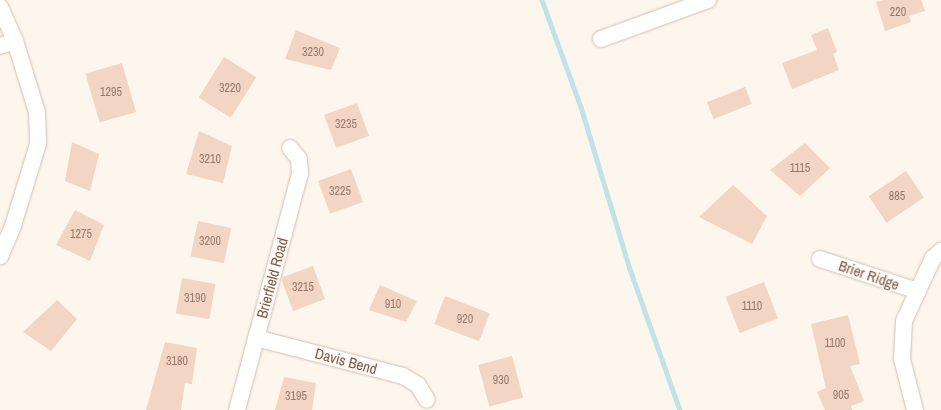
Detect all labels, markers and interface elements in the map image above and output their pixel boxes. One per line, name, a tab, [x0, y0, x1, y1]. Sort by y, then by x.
house number: 220	[890, 6, 906, 20]
house number: 3230	[302, 46, 324, 60]
house number: 3220	[219, 82, 241, 96]
house number: 1295	[100, 86, 122, 100]
house number: 3235	[335, 118, 357, 132]
house number: 3210	[199, 153, 221, 167]
house number: 1115	[790, 162, 810, 176]
house number: 3225	[329, 185, 351, 199]
house number: 885	[889, 190, 905, 204]
house number: 1275	[70, 228, 92, 242]
house number: 3200	[199, 235, 221, 249]
street label: Brierfield Road	[253, 236, 291, 320]
street label: Brier Ridge	[836, 256, 902, 294]
house number: 3215	[292, 281, 314, 295]
house number: 3190	[184, 292, 206, 306]
house number: 910	[385, 298, 401, 312]
house number: 1110	[742, 300, 762, 314]
house number: 920	[457, 313, 473, 327]
house number: 1100	[824, 337, 846, 351]
street label: Davis Bend	[313, 344, 379, 378]
house number: 3180	[166, 355, 188, 369]
house number: 930	[493, 374, 509, 388]
house number: 905	[833, 389, 849, 403]
house number: 3195	[285, 390, 307, 404]

